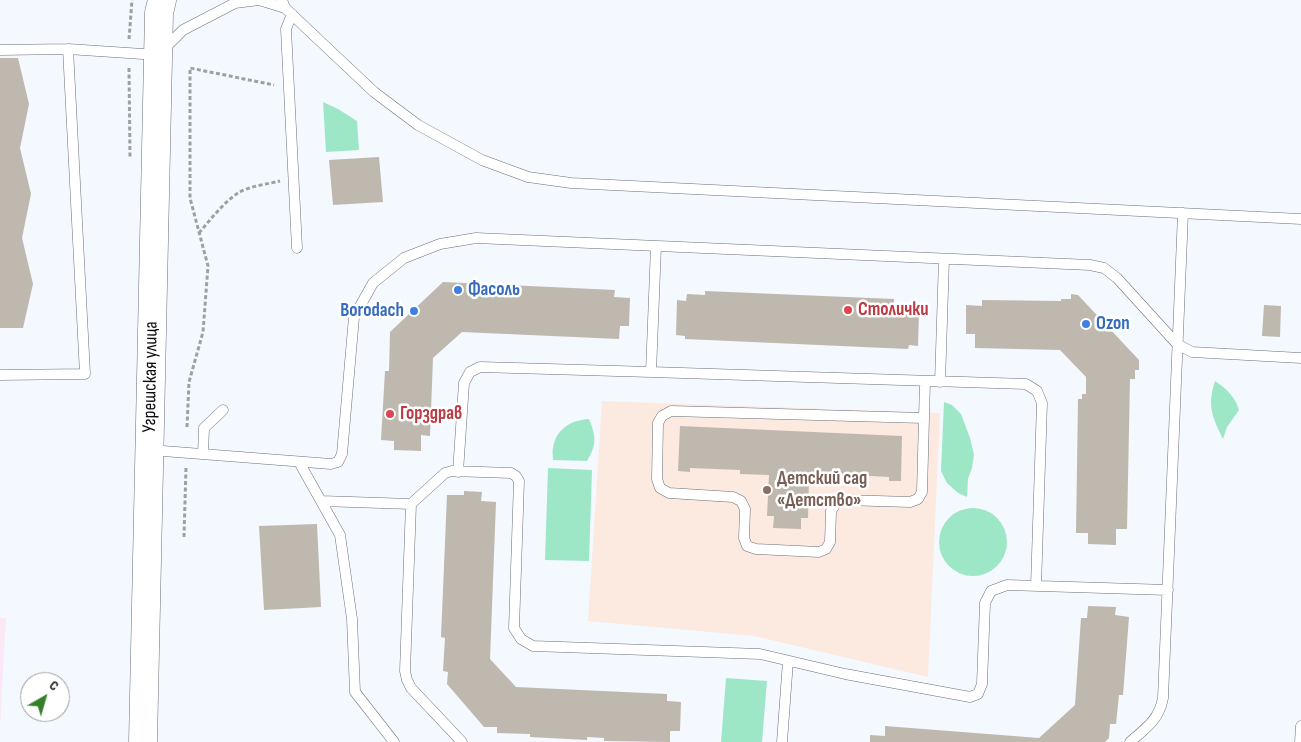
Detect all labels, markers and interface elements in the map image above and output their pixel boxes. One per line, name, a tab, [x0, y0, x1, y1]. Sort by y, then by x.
place label: Фасоль	[468, 279, 520, 301]
marker: Фасоль	[452, 284, 464, 296]
place label: Столички	[858, 299, 929, 321]
place label: Borodach	[340, 300, 404, 322]
marker: Столички	[842, 304, 854, 316]
marker: Borodach	[408, 305, 420, 317]
place label: Ozon	[1096, 313, 1130, 335]
marker: Ozon	[1080, 318, 1092, 330]
street label: Угрешская улица	[139, 321, 163, 433]
place label: Горздрав	[400, 403, 462, 425]
marker: Горздрав	[384, 408, 396, 420]
place label: Детский сад «Детство»	[777, 468, 867, 512]
marker: Детский сад «Детство»	[761, 484, 773, 496]
north arrow	[20, 672, 70, 722]
text: С	[46, 677, 62, 694]

